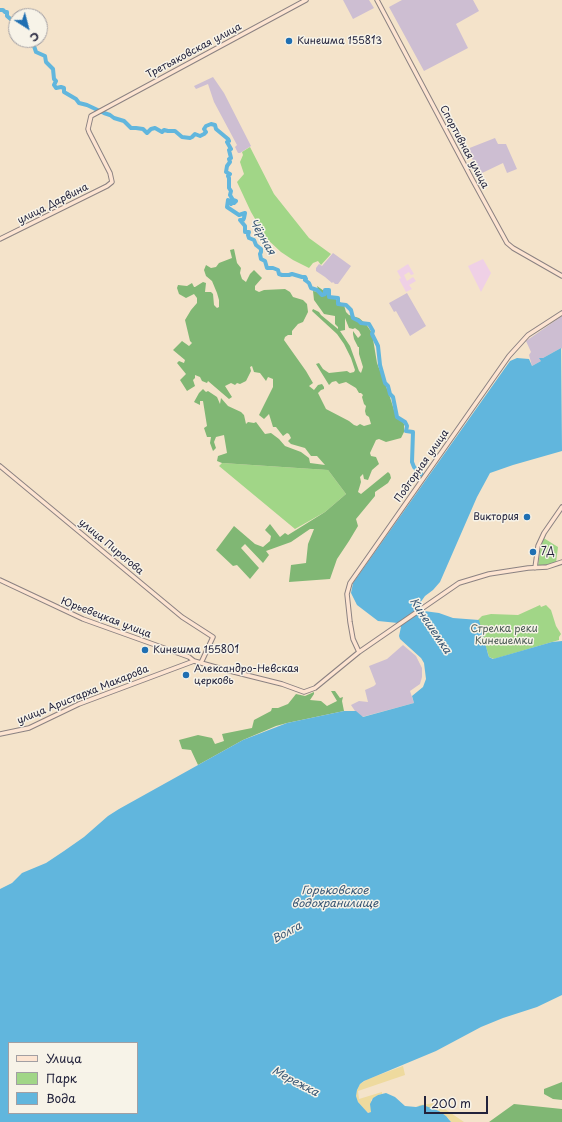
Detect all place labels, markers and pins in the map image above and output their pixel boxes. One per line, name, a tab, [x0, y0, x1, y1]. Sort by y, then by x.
place label: Кинешма 155813	[297, 35, 382, 47]
marker: Кинешма 155813	[284, 36, 294, 46]
place label: Виктория	[473, 511, 519, 523]
marker: Виктория	[522, 512, 532, 522]
place label: 7Д	[541, 546, 555, 558]
marker: 7Д	[528, 547, 538, 557]
place label: Кинешма 155801	[153, 644, 239, 656]
marker: Кинешма 155801	[140, 645, 150, 655]
place label: Александро-Невская церковь	[194, 663, 299, 686]
marker: Александро-Невская церковь	[181, 670, 191, 680]

